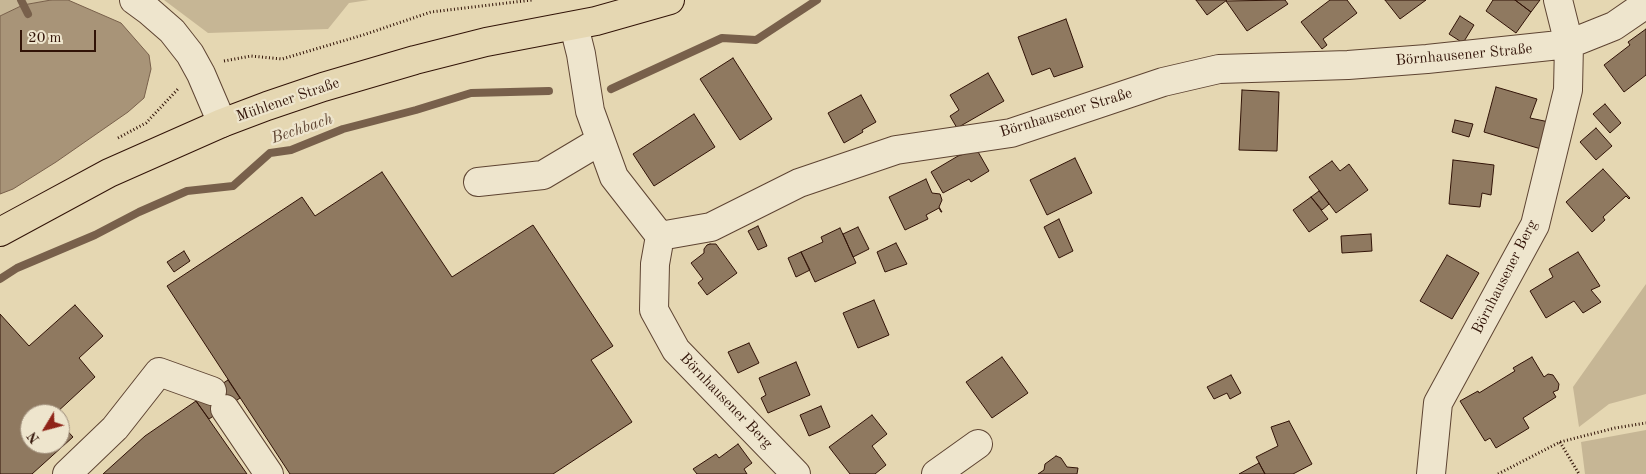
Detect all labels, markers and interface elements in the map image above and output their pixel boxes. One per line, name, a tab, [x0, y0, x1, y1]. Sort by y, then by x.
scale bar	[22, 20, 99, 52]
text: 20 m	[28, 31, 62, 46]
street label: Börnhausener Straße	[1395, 40, 1533, 70]
street label: Mühlener Straße	[234, 74, 342, 126]
street label: Börnhausener Straße	[998, 84, 1134, 142]
water label: Bechbach	[269, 110, 335, 148]
street label: Börnhausener Berg	[1468, 217, 1542, 337]
street label: Börnhausener Berg	[676, 349, 776, 453]
north arrow	[20, 404, 70, 454]
text: N	[25, 429, 43, 446]

